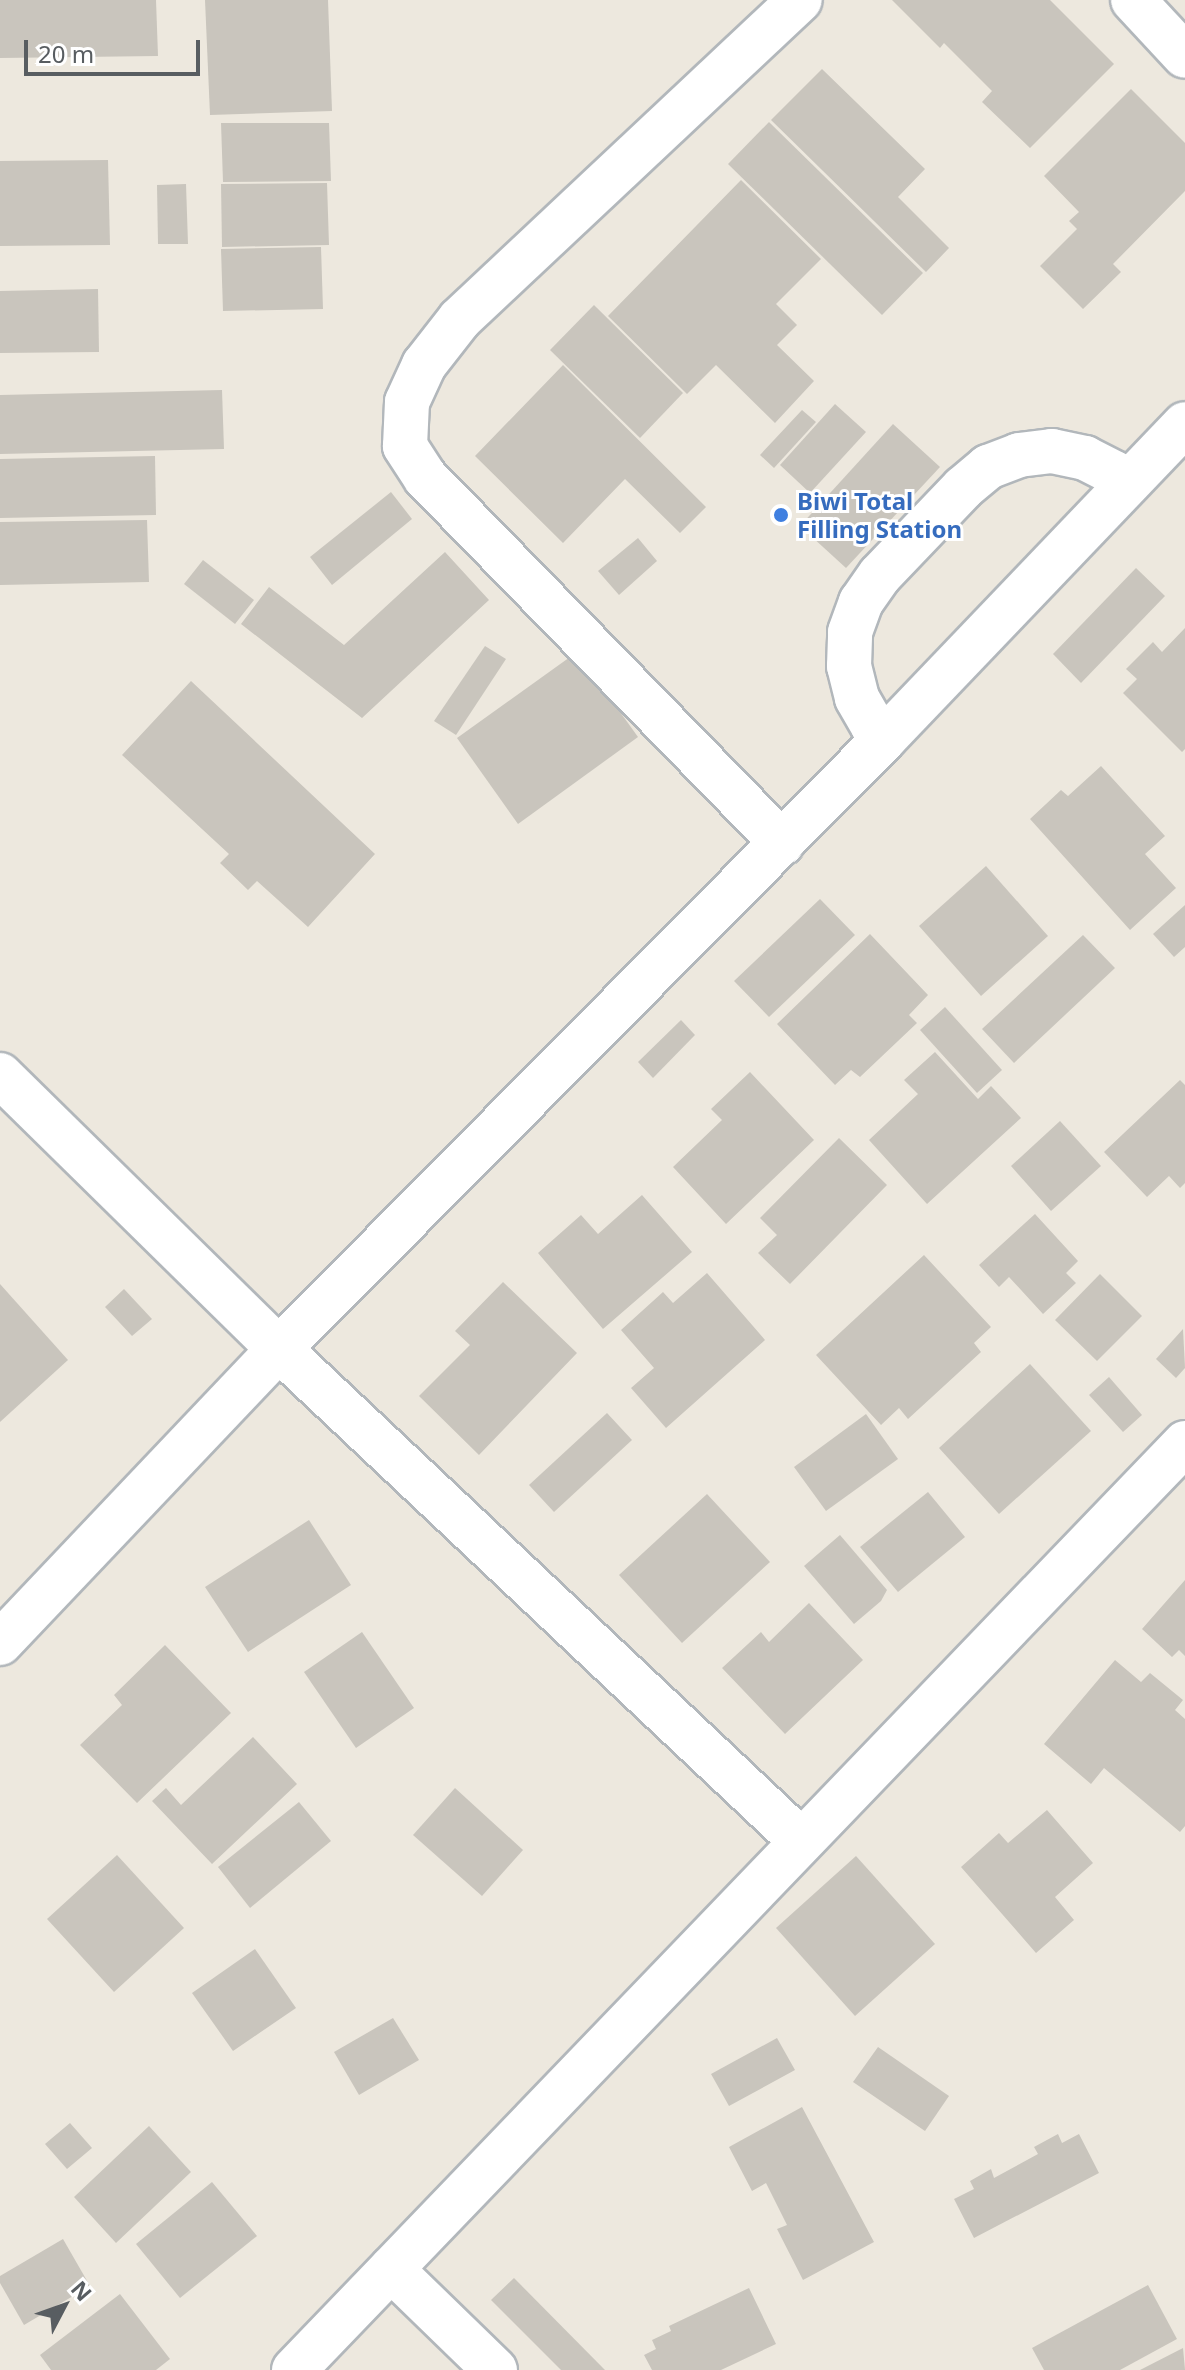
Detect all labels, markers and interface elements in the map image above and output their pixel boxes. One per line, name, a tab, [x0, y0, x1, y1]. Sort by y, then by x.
scale bar	[28, 24, 204, 74]
text: 20 m	[38, 37, 94, 70]
place label: Biwi Total Filling Station	[797, 487, 962, 543]
marker: Biwi Total Filling Station	[772, 506, 790, 524]
north arrow	[24, 2266, 104, 2346]
text: N	[65, 2274, 99, 2307]

